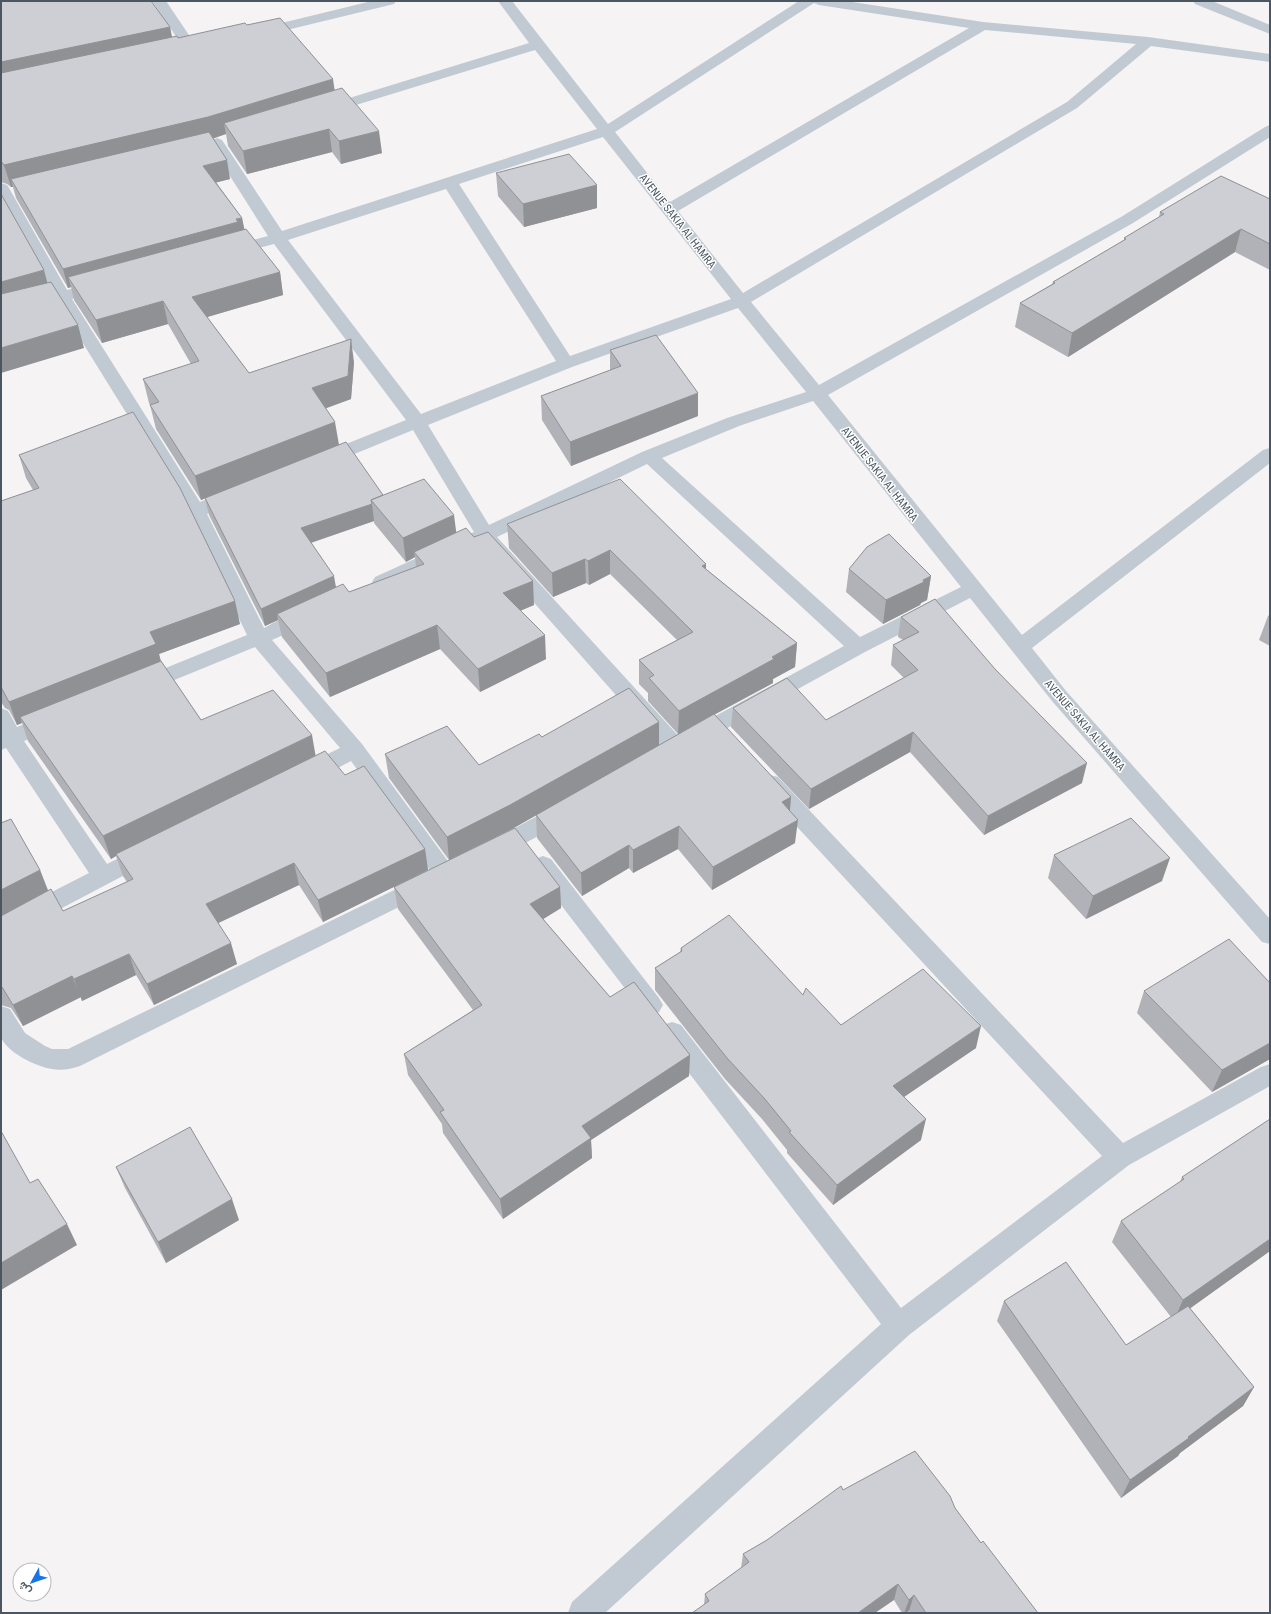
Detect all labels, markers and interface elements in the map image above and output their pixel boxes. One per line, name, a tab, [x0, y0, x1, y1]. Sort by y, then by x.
street label: AVENUE SAKIA AL HAMRA	[637, 172, 719, 272]
street label: AVENUE SAKIA AL HAMRA	[839, 425, 921, 525]
street label: AVENUE SAKIA AL HAMRA	[1042, 677, 1128, 774]
north arrow	[12, 1562, 52, 1602]
text: ش	[15, 1579, 34, 1597]

